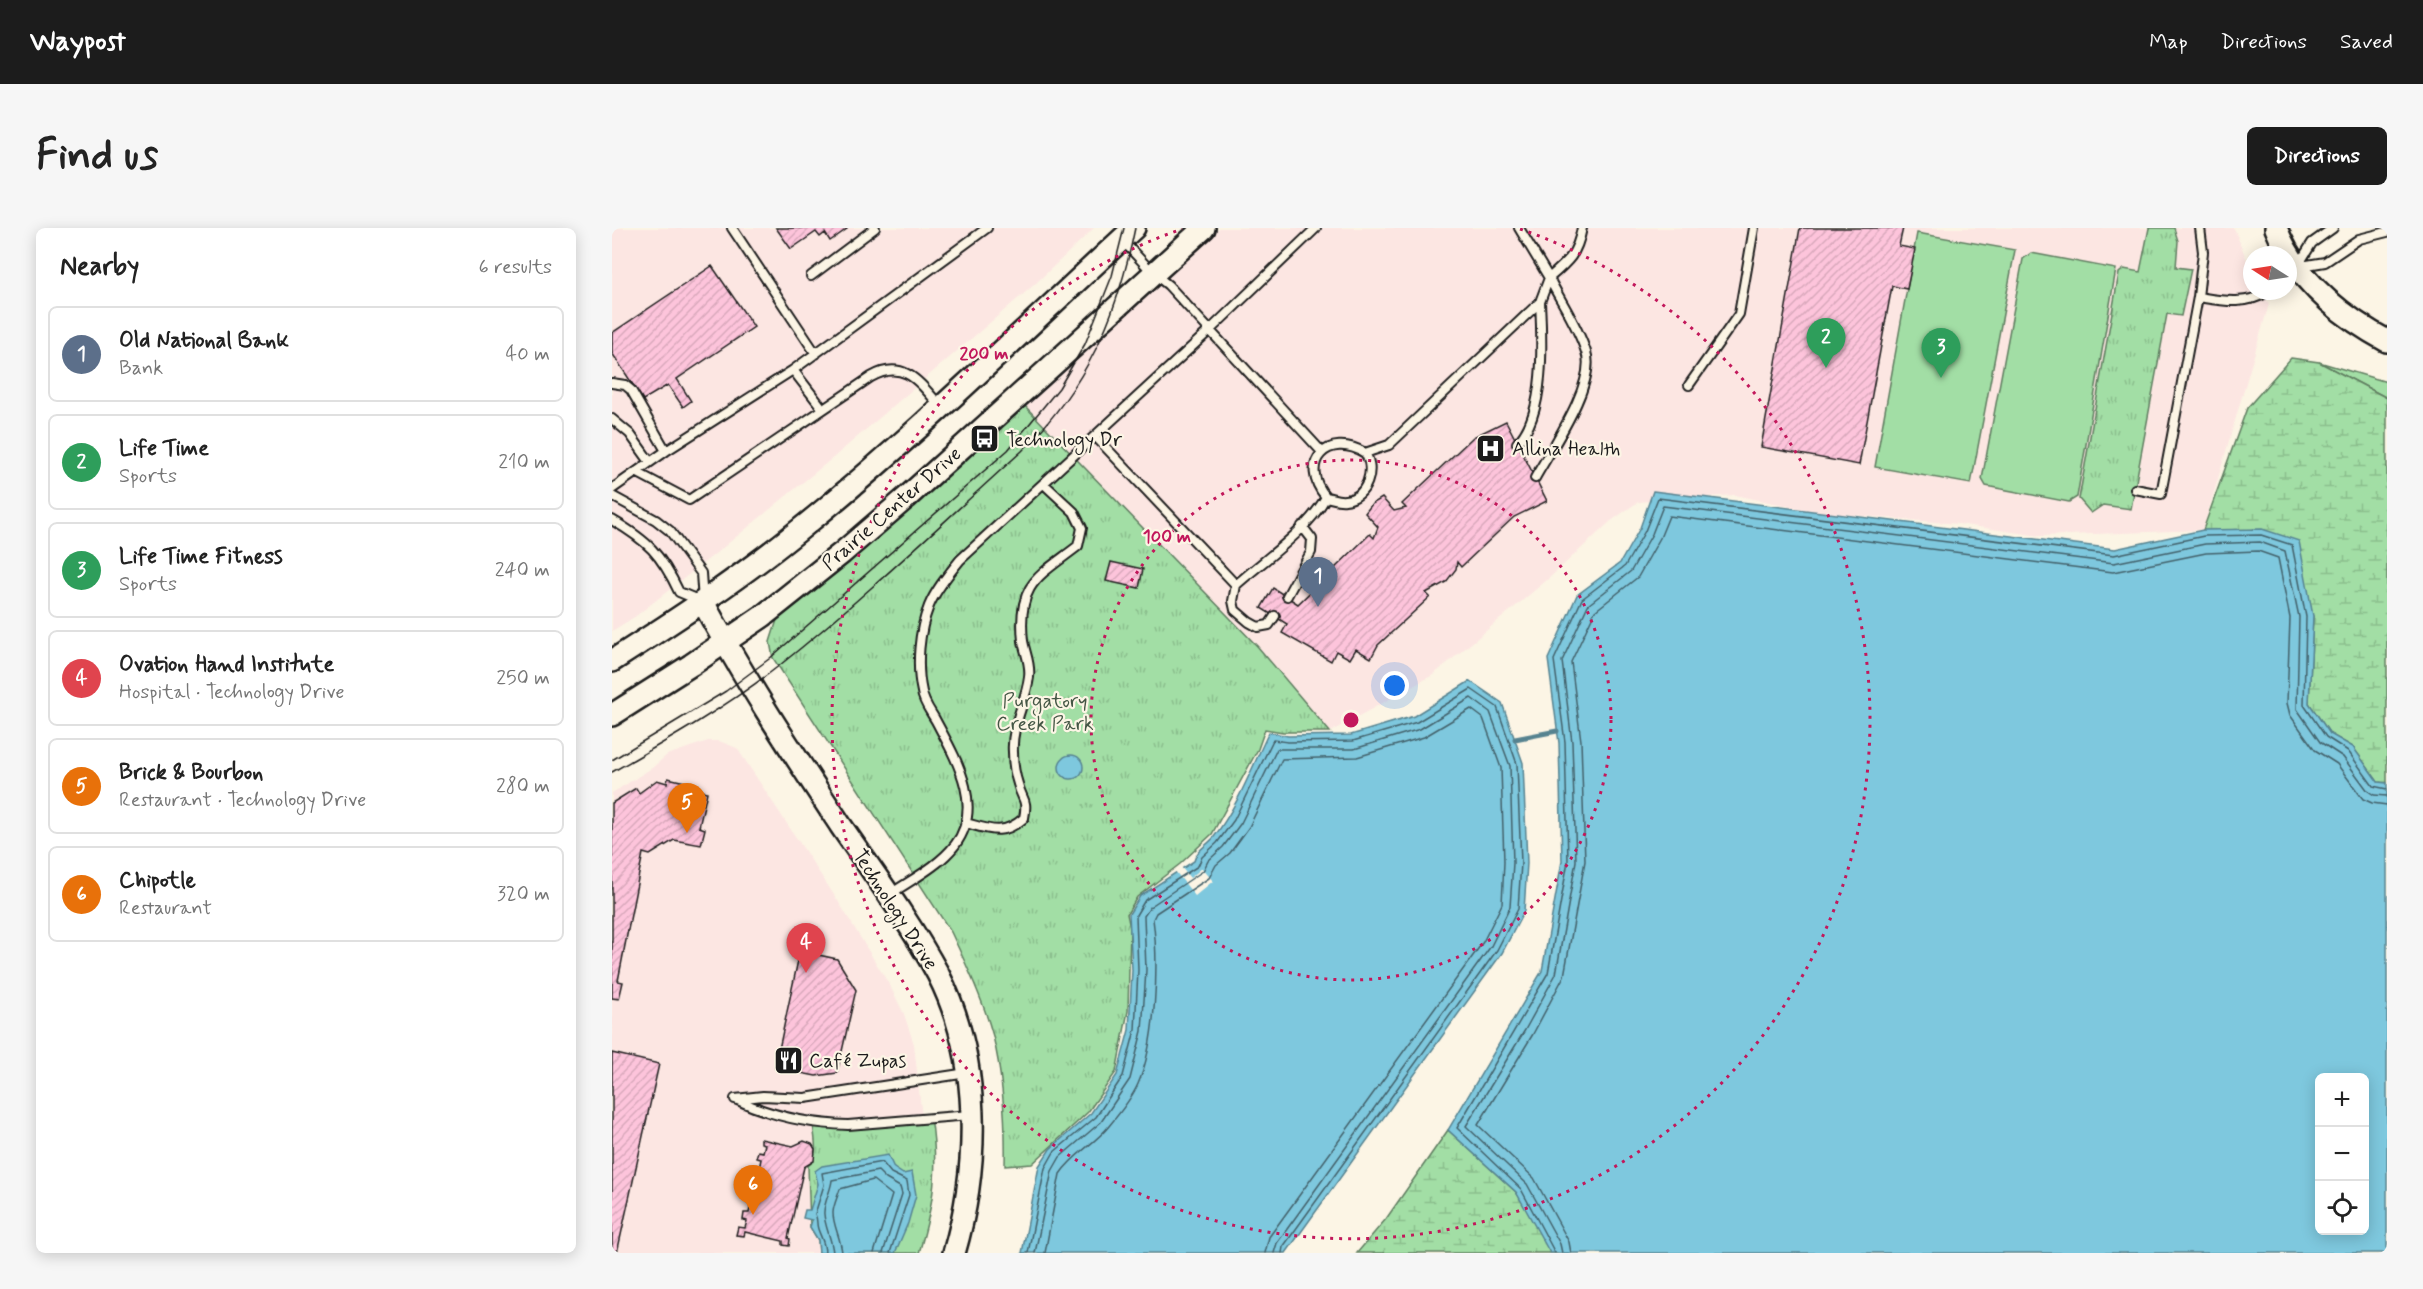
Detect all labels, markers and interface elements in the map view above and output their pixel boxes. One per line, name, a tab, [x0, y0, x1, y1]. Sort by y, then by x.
text: Waypost	[30, 24, 126, 61]
text: Map	[2149, 28, 2188, 56]
text: Directions	[2221, 28, 2307, 56]
text: Saved	[2340, 28, 2393, 56]
button: Directions	[2247, 127, 2387, 185]
text: Find us	[36, 129, 158, 184]
north arrow	[2243, 246, 2297, 300]
text: Nearby	[60, 250, 139, 284]
text: 6 results	[479, 254, 552, 281]
pin: 2	[1806, 318, 1846, 368]
text: Old National Bank	[119, 327, 289, 355]
pin: 3	[1922, 328, 1960, 378]
text: 1	[77, 341, 86, 368]
text: 40 m	[506, 341, 550, 368]
text: 200 m	[959, 342, 1009, 366]
text: Bank	[119, 355, 163, 382]
bus stop icon: Technology Dr	[969, 423, 1001, 455]
place label: Technology Dr	[1006, 427, 1123, 455]
hospital icon: Allina Health	[1475, 432, 1507, 464]
text: Life Time	[119, 435, 209, 463]
place label: Allina Health	[1512, 436, 1620, 463]
street label: Prairie Center Drive	[817, 441, 967, 577]
text: 2	[77, 449, 86, 476]
text: 210 m	[498, 449, 550, 476]
text: Sports	[119, 463, 177, 490]
text: 100 m	[1143, 525, 1191, 549]
text: Life Time Fitness	[119, 543, 283, 571]
text: 3	[77, 557, 86, 584]
text: 240 m	[495, 557, 550, 584]
pin: 1	[1298, 558, 1338, 607]
text: Sports	[119, 571, 177, 598]
text: Ovation Hand Institute	[119, 651, 334, 679]
text: 4	[76, 665, 87, 692]
text: 250 m	[496, 665, 550, 692]
your location	[1380, 671, 1409, 700]
text: Hospital · Technology Drive	[119, 679, 345, 706]
park label: Purgatory Creek Park	[996, 688, 1094, 738]
centre of rings	[1341, 710, 1361, 730]
text: Brick & Bourbon	[119, 759, 263, 787]
text: 5	[76, 773, 88, 800]
text: 280 m	[496, 773, 550, 800]
pin: 5	[668, 784, 706, 833]
text: Restaurant · Technology Drive	[119, 787, 366, 814]
street label: Technology Drive	[845, 844, 944, 976]
text: Chipotle	[119, 867, 196, 895]
text: 6	[76, 881, 87, 908]
text: 320 m	[497, 881, 550, 908]
text: Restaurant	[119, 895, 212, 922]
pin: 4	[786, 924, 826, 973]
restaurant icon: Café Zupas	[772, 1044, 804, 1076]
place label: Café Zupas	[809, 1048, 906, 1075]
map controls	[2315, 1073, 2369, 1235]
button: +	[2315, 1073, 2369, 1127]
button: −	[2315, 1127, 2369, 1181]
pin: 6	[734, 1166, 772, 1215]
button: locate	[2315, 1181, 2369, 1235]

